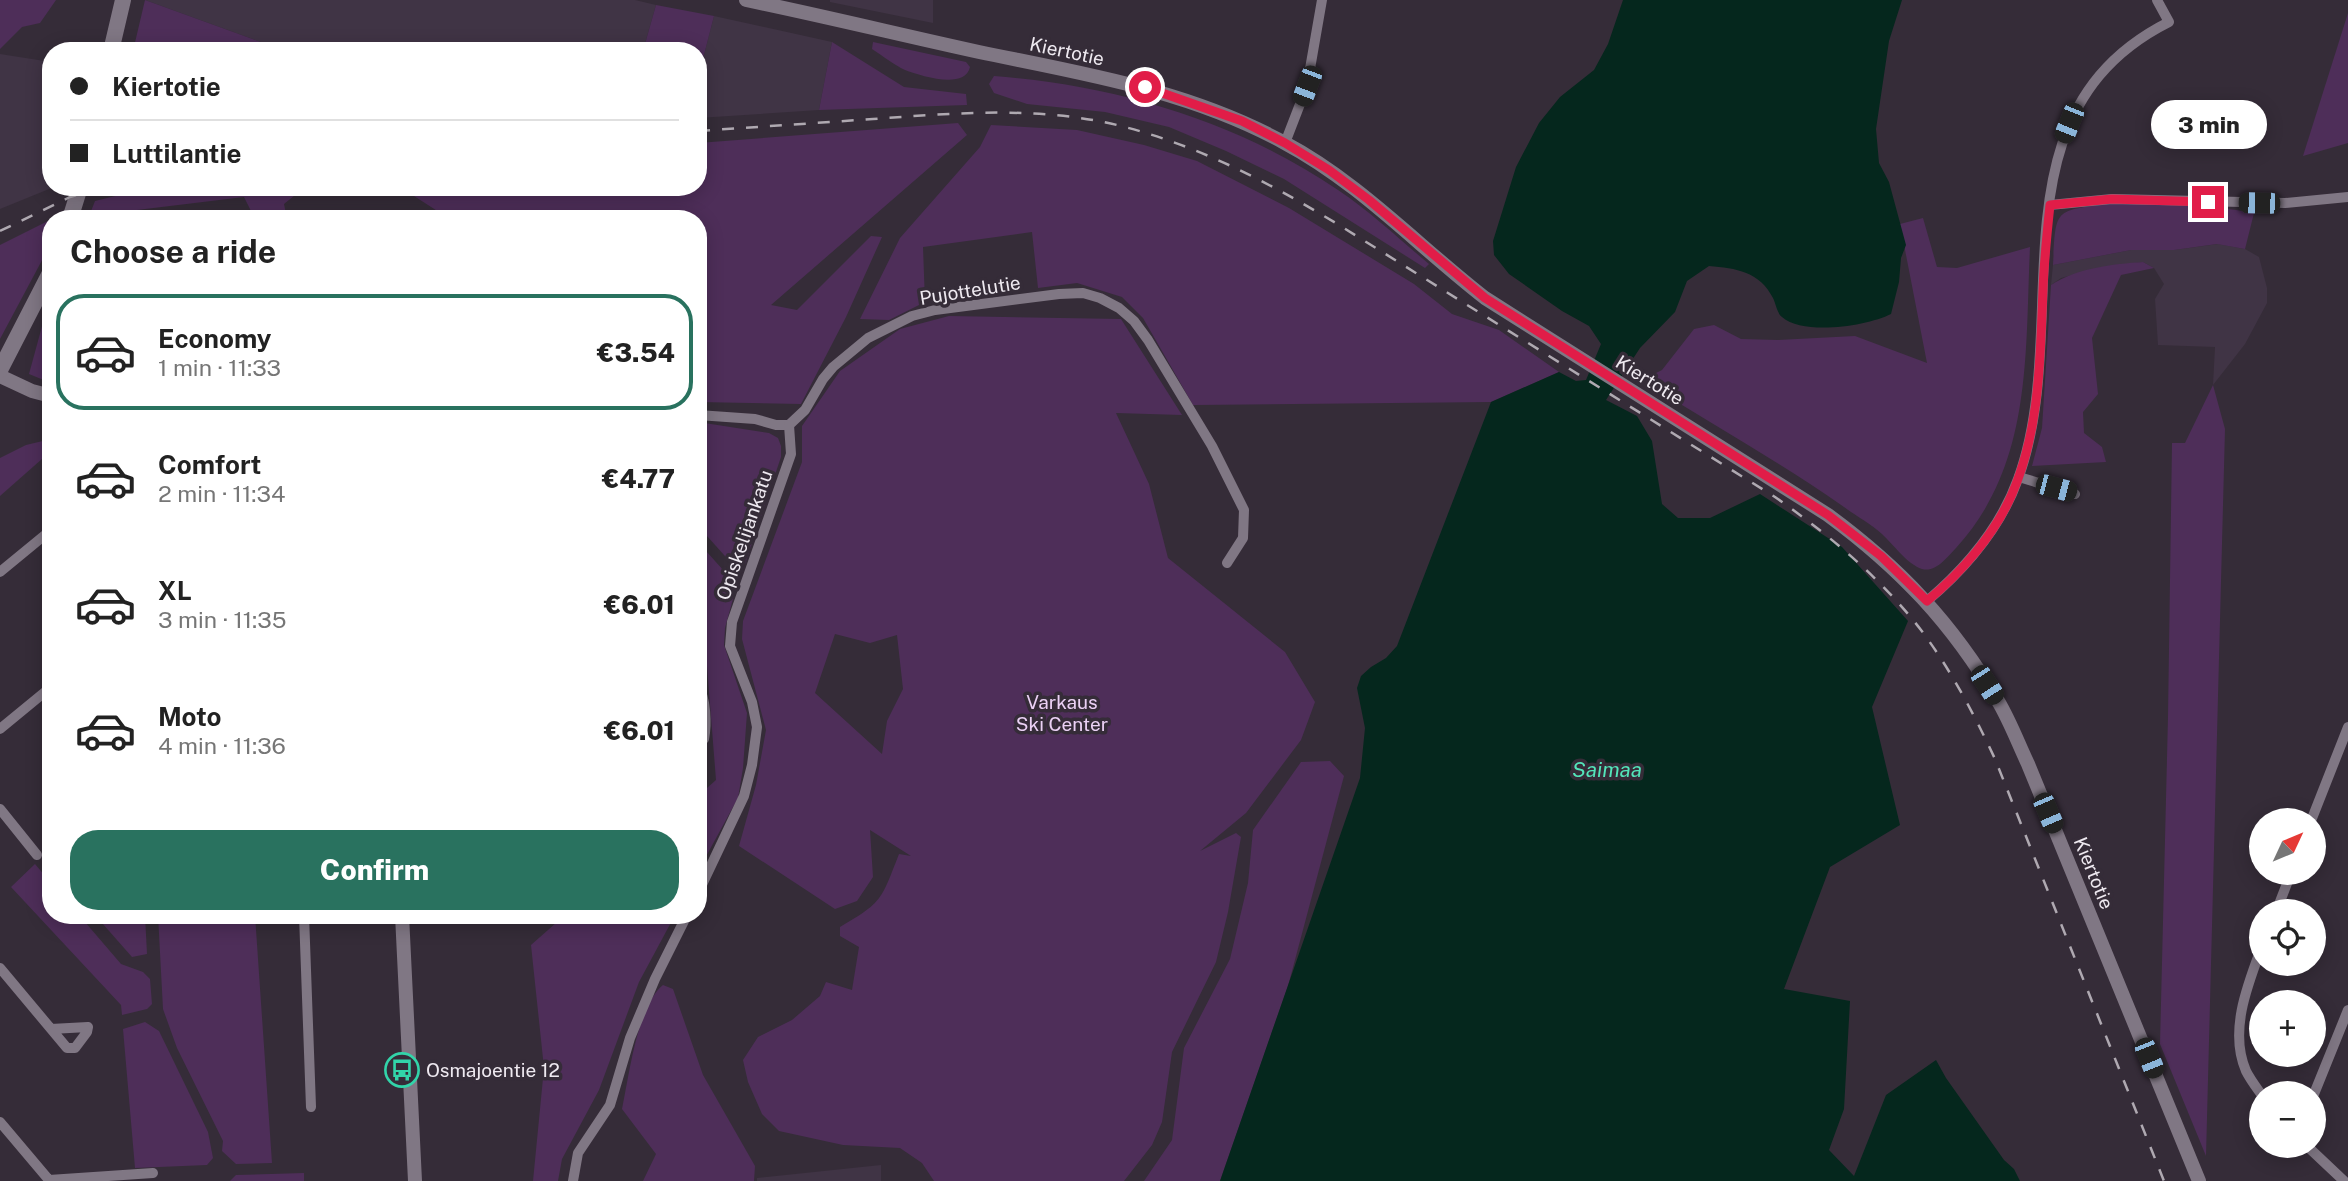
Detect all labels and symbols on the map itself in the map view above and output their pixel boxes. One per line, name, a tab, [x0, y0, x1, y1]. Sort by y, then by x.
street label: Kiertotie	[1028, 32, 1106, 70]
car	[1290, 63, 1325, 109]
route start	[1129, 71, 1161, 103]
car	[2052, 100, 2087, 146]
callout: 3 min	[2150, 100, 2266, 150]
route end	[2192, 186, 2224, 218]
car	[2238, 192, 2281, 214]
street label: Pujottelutie	[918, 271, 1022, 309]
street label: Kiertotie	[1612, 351, 1688, 409]
street label: Opiskelijankatu	[711, 467, 777, 603]
car	[2033, 472, 2080, 504]
car	[1967, 662, 2008, 708]
park label: Varkaus Ski Center	[1016, 691, 1108, 735]
water label: Saimaa	[1572, 757, 1642, 782]
car	[2031, 790, 2066, 836]
north arrow	[2249, 808, 2326, 886]
street label: Kiertotie	[2070, 834, 2118, 912]
car	[2132, 1035, 2167, 1081]
bus stop icon: Osmajoentie 12	[383, 1051, 421, 1089]
place label: Osmajoentie 12	[426, 1059, 560, 1081]

